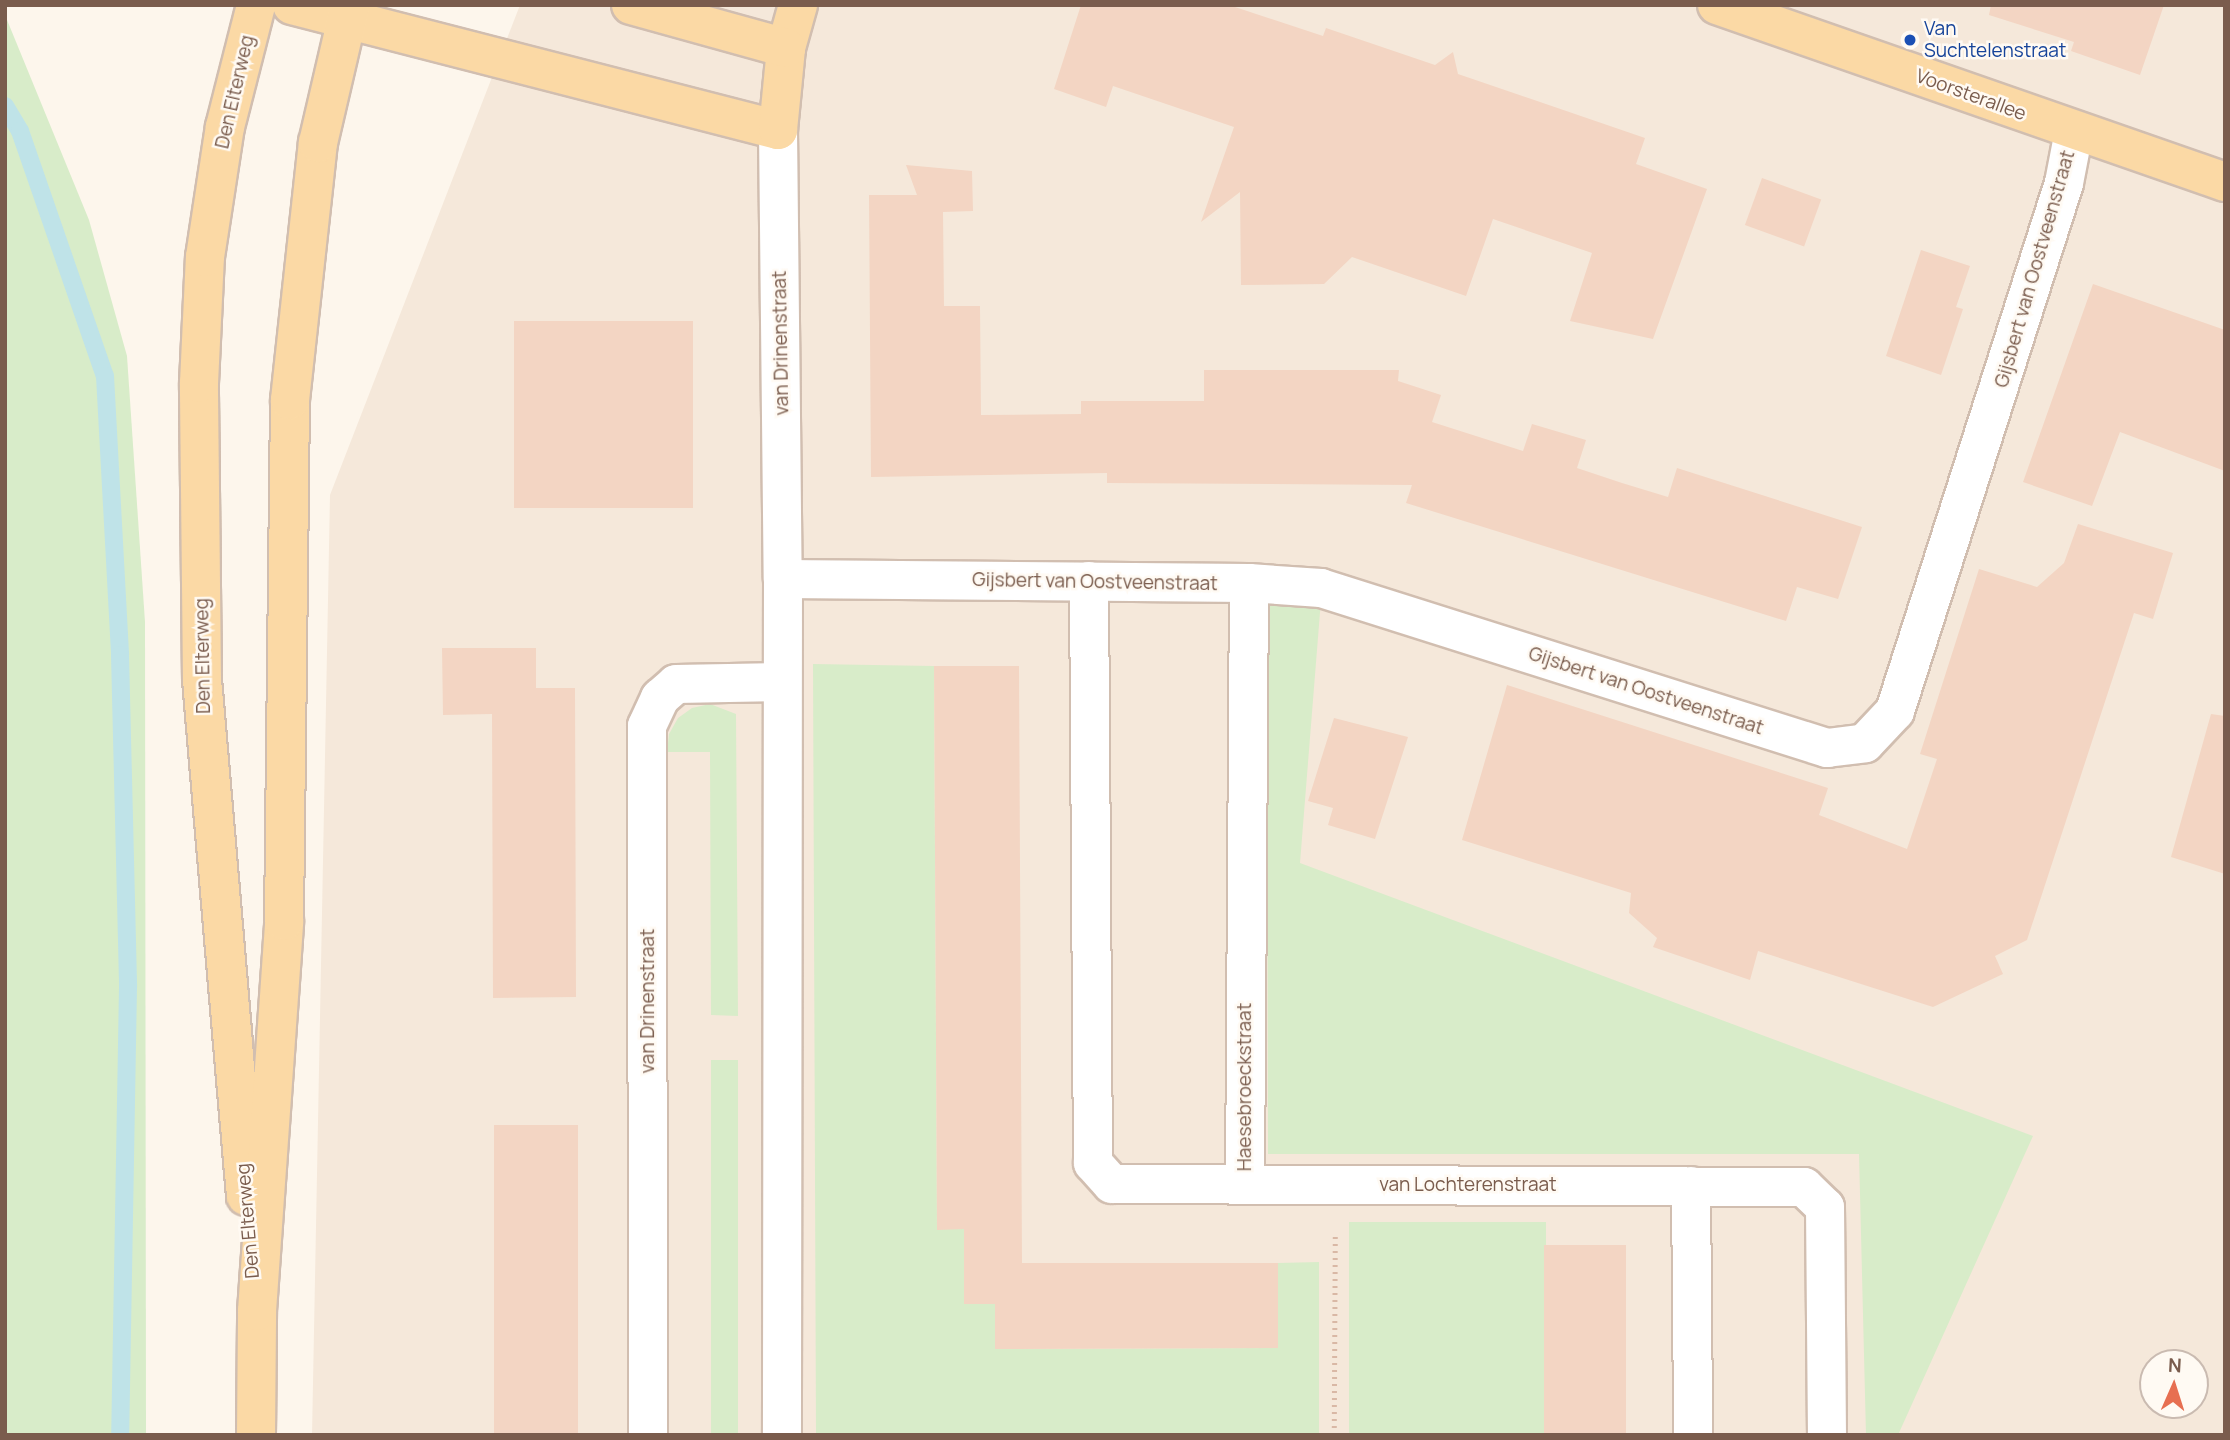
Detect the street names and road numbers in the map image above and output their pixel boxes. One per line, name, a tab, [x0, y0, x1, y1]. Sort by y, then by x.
street label: Den Elterweg	[211, 33, 259, 151]
street label: Voorsterallee	[1913, 65, 2029, 125]
street label: Gijsbert van Oostveenstraat	[1990, 148, 2080, 390]
street label: van Drinenstraat	[768, 270, 794, 416]
street label: Gijsbert van Oostveenstraat	[972, 568, 1218, 596]
street label: Den Elterweg	[191, 598, 215, 714]
street label: Gijsbert van Oostveenstraat	[1526, 642, 1766, 740]
street label: van Drinenstraat	[637, 929, 659, 1073]
street label: Haesebroeckstraat	[1234, 1003, 1256, 1171]
street label: Den Elterweg	[232, 1162, 264, 1280]
street label: van Lochterenstraat	[1379, 1174, 1557, 1196]

